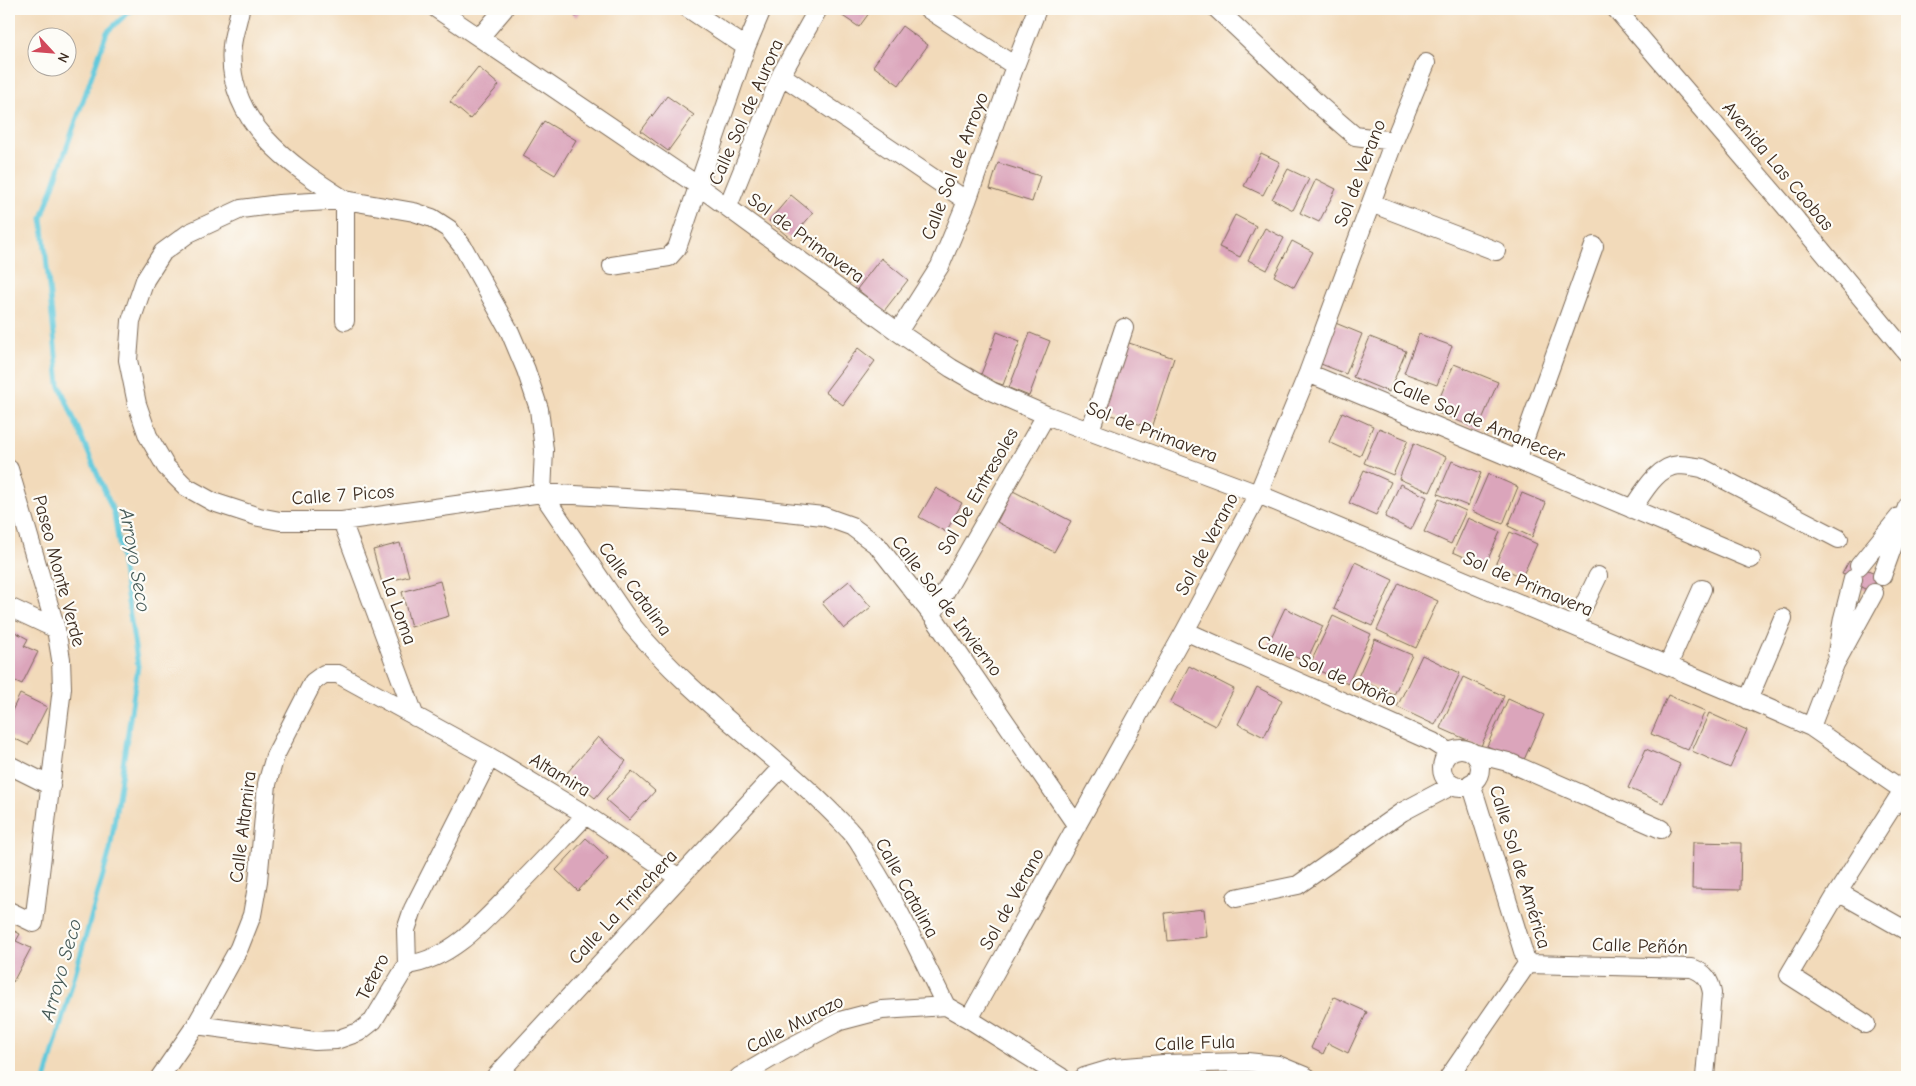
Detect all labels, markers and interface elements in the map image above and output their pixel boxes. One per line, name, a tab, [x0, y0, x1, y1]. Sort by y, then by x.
north arrow	[28, 28, 78, 78]
street label: Calle Sol de Aurora	[704, 36, 788, 188]
text: N	[54, 50, 73, 65]
street label: Calle Sol de Arroyo	[917, 89, 993, 243]
street label: Avenida Las Caobas	[1718, 97, 1838, 235]
street label: Sol de Verano	[1329, 116, 1391, 230]
street label: Sol de Primavera	[743, 188, 869, 288]
street label: Calle Sol de Amanecer	[1389, 375, 1569, 468]
street label: Sol de Primavera	[1083, 397, 1221, 467]
street label: Sol De Entresoles	[933, 424, 1023, 558]
street label: Calle 7 Picos	[291, 480, 395, 510]
street label: Sol de Verano	[1171, 489, 1243, 599]
street label: Paseo Monte Verde	[28, 493, 90, 649]
water label: Arroyo Seco	[114, 505, 155, 614]
street label: Calle Sol de Invierno	[887, 531, 1007, 681]
street label: Calle Catalina	[594, 538, 676, 640]
street label: Sol de Primavera	[1460, 547, 1596, 621]
street label: La Loma	[377, 574, 421, 648]
street label: Calle Sol de Otoño	[1254, 630, 1400, 712]
street label: Altamira	[526, 748, 594, 802]
street label: Calle Altamira	[225, 770, 261, 884]
street label: Calle Sol de América	[1485, 783, 1555, 951]
street label: Calle Catalina	[871, 834, 943, 942]
street label: Sol de Verano	[975, 844, 1049, 954]
street label: Calle La Trinchera	[564, 845, 682, 969]
water label: Arroyo Seco	[35, 916, 87, 1025]
street label: Calle Peñón	[1592, 933, 1688, 959]
street label: Tetero	[352, 950, 394, 1004]
street label: Calle Murazo	[743, 990, 847, 1058]
street label: Calle Fula	[1154, 1031, 1236, 1055]

